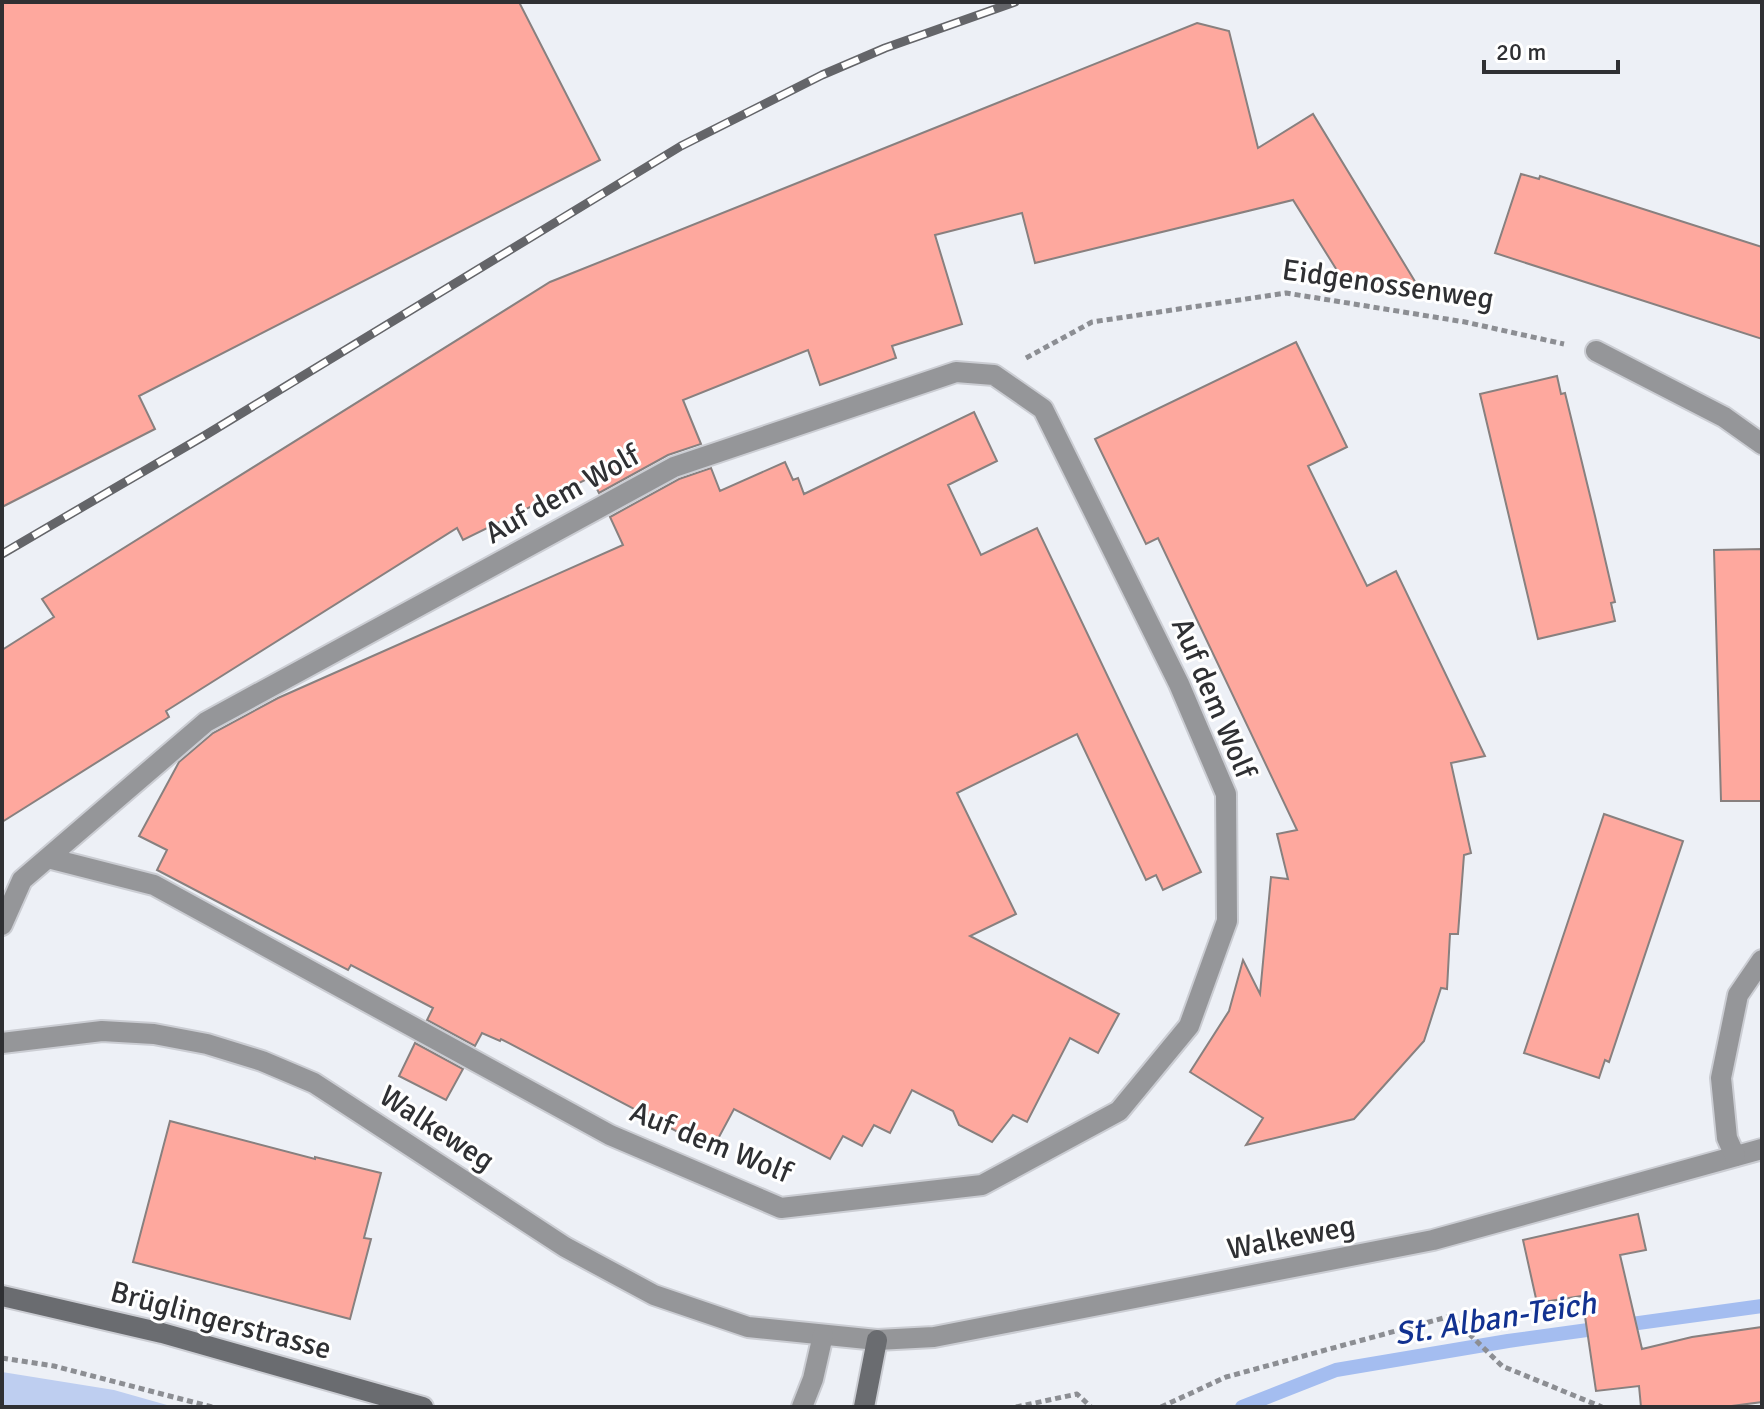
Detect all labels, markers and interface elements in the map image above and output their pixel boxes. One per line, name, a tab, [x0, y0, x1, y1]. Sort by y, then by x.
scale bar	[1484, 24, 1618, 74]
text: 20 m	[1496, 37, 1546, 67]
street label: Eidgenossenweg	[1280, 251, 1496, 318]
street label: Auf dem Wolf	[478, 436, 648, 552]
street label: Auf dem Wolf	[1163, 612, 1265, 786]
street label: Walkeweg	[372, 1078, 501, 1179]
street label: Auf dem Wolf	[625, 1093, 799, 1192]
street label: Walkeweg	[1224, 1207, 1358, 1268]
street label: Brüglingerstrasse	[106, 1273, 335, 1368]
water label: St. Alban-Teich	[1392, 1283, 1600, 1354]

